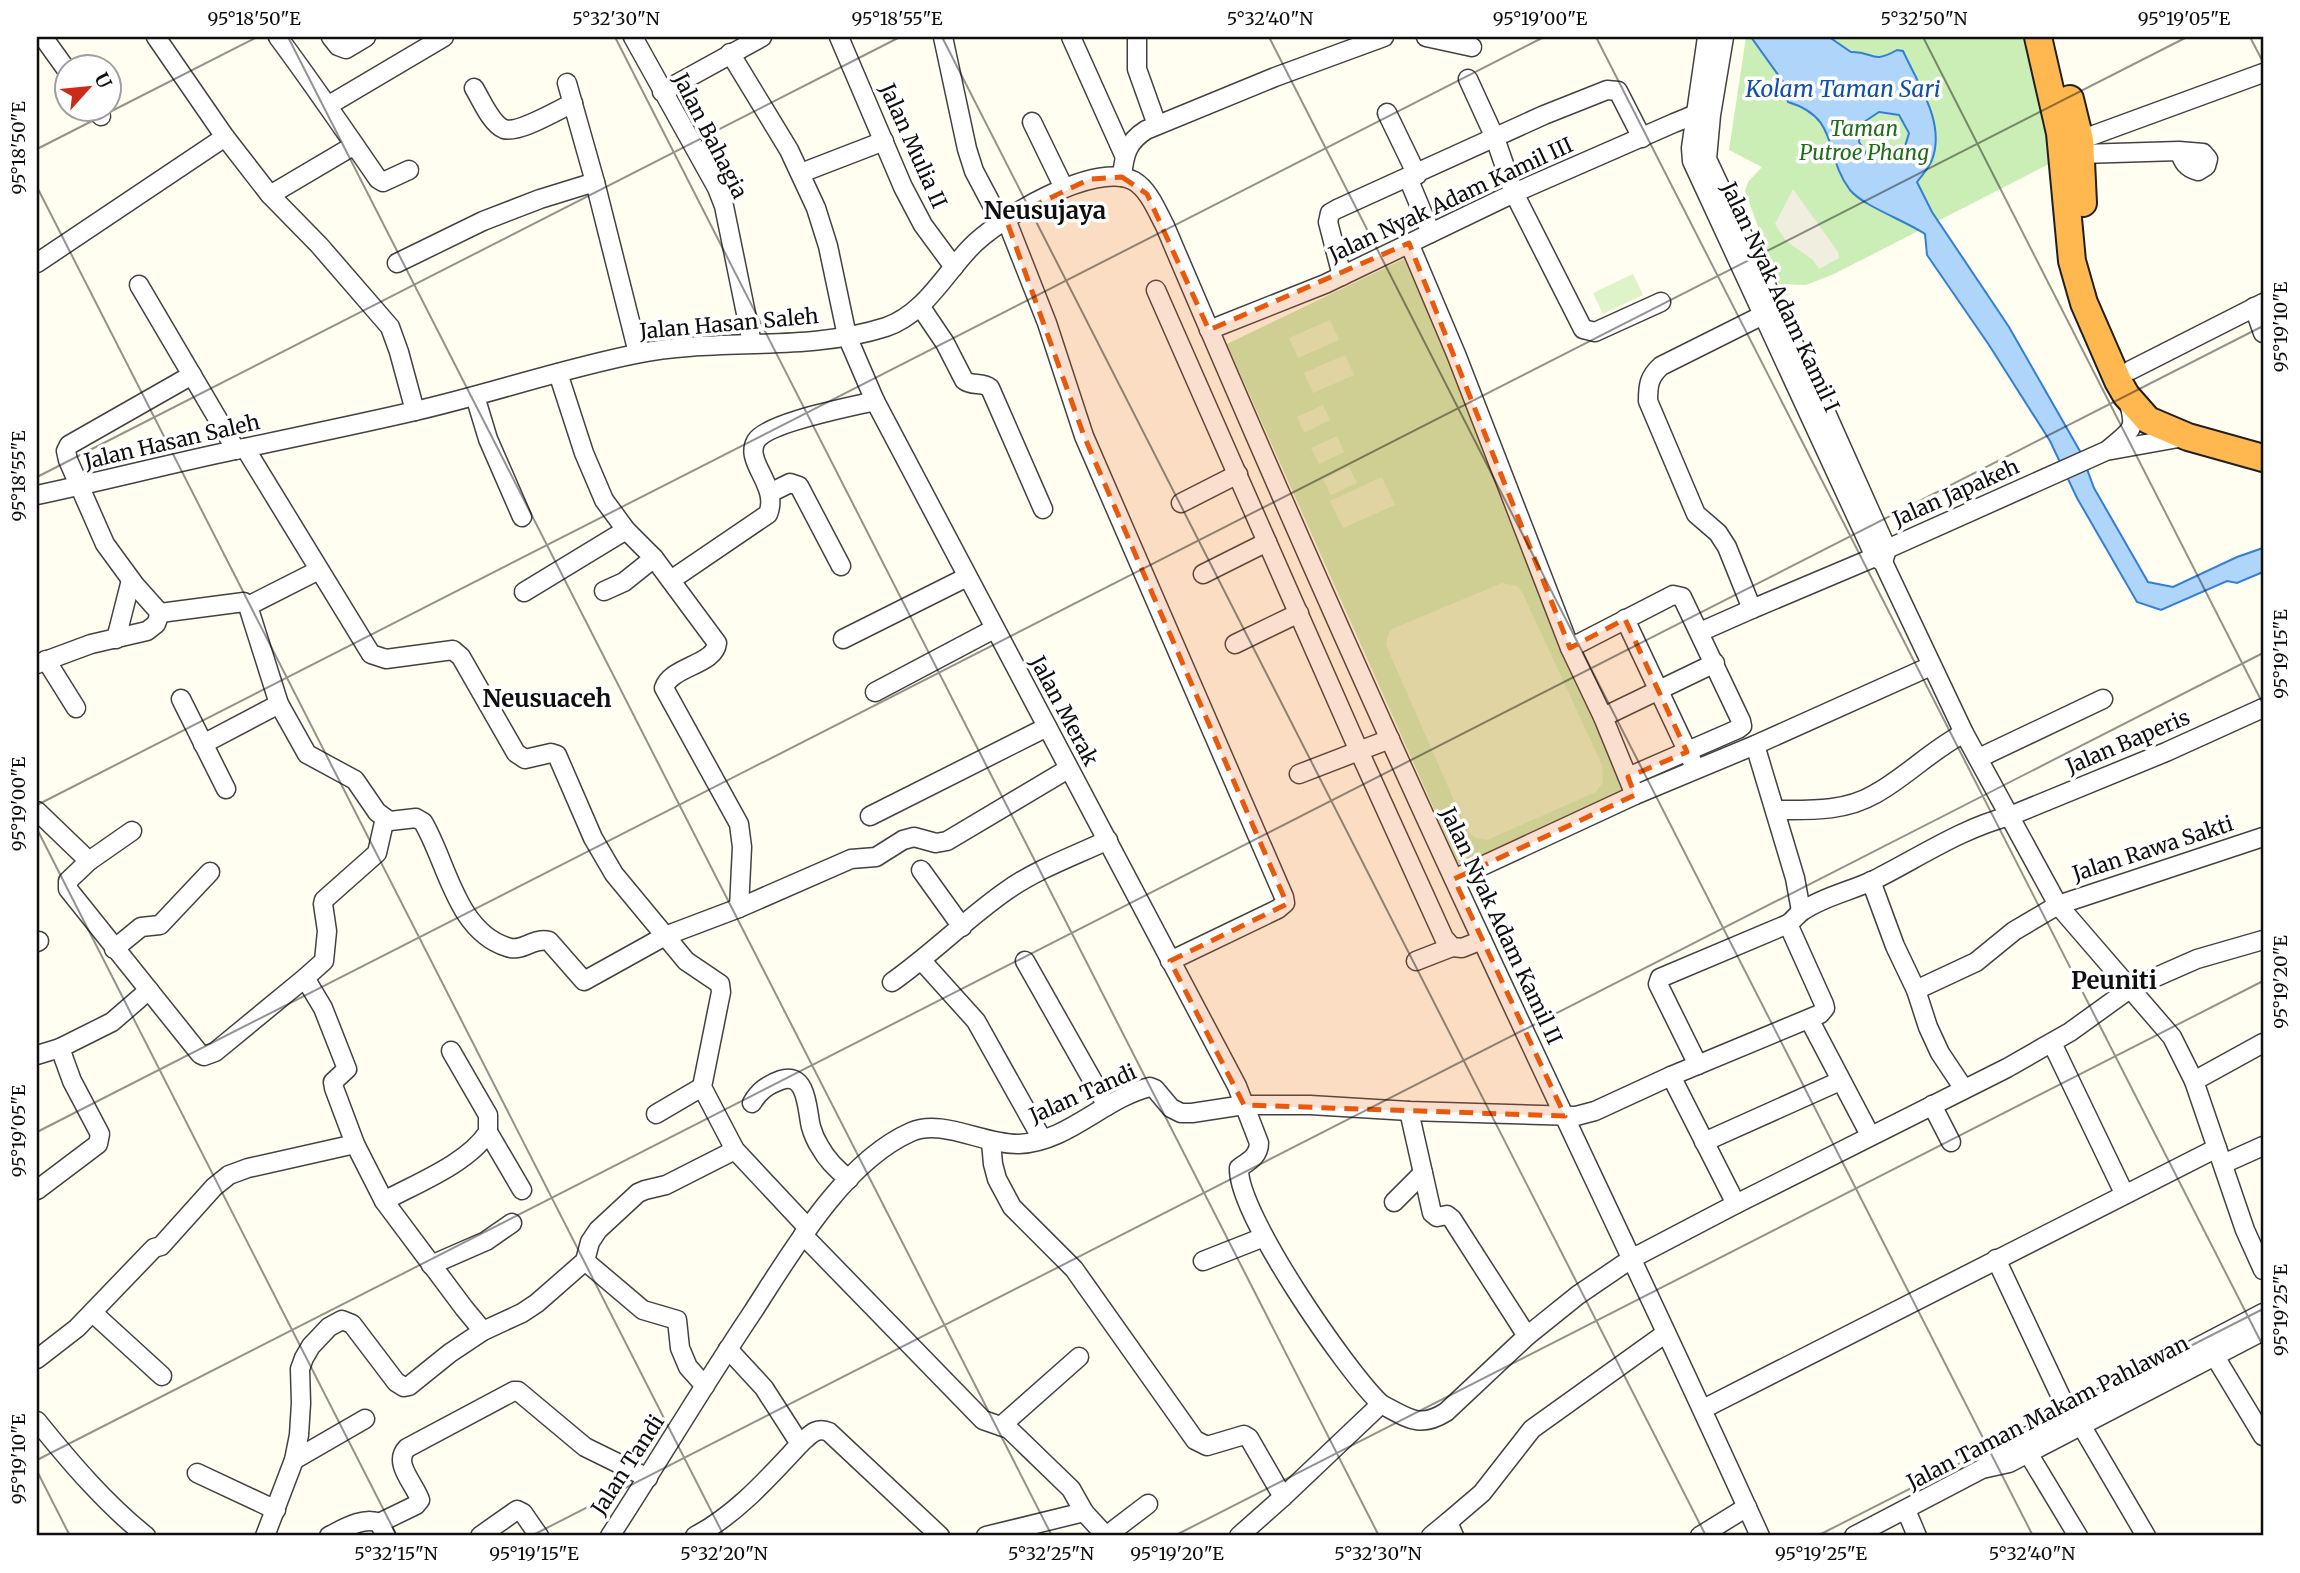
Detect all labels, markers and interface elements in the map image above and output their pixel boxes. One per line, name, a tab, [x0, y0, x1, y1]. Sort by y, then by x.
text: 95°18'50"E	[207, 7, 301, 30]
text: 5°32'30"N	[572, 7, 660, 30]
text: 95°18'55"E	[851, 7, 943, 30]
text: 5°32'40"N	[1227, 7, 1313, 30]
text: 95°19'00"E	[1493, 7, 1588, 30]
text: 5°32'50"N	[1880, 7, 1968, 30]
text: 95°19'05"E	[2138, 7, 2231, 30]
north arrow	[52, 52, 122, 122]
street label: Jalan Bahagia	[667, 68, 754, 203]
text: U	[89, 69, 117, 92]
water label: Kolam Taman Sari	[1744, 74, 1941, 103]
street label: Jalan Mulia II	[874, 78, 953, 212]
text: 95°18'50"E	[7, 101, 30, 195]
park label: Taman Putroe Phang	[1799, 115, 1929, 166]
street label: Jalan Nyak Adam Kamil III	[1324, 131, 1577, 268]
street label: Jalan Nyak Adam Kamil I	[1715, 177, 1846, 416]
district label: Neusujaya	[984, 195, 1106, 226]
text: 95°19'10"E	[2269, 281, 2292, 372]
street label: Jalan Hasan Saleh	[637, 302, 820, 345]
street label: Jalan Hasan Saleh	[80, 408, 262, 475]
text: 95°18'55"E	[7, 430, 30, 522]
street label: Jalan Japakeh	[1888, 453, 2023, 533]
text: 95°19'15"E	[2269, 609, 2292, 699]
street label: Jalan Merak	[1024, 650, 1105, 771]
district label: Neusuaceh	[483, 683, 611, 714]
street label: Jalan Baperis	[2061, 703, 2194, 780]
text: 95°19'00"E	[7, 756, 30, 851]
street label: Jalan Nyak Adam Kamil II	[1434, 802, 1568, 1049]
street label: Jalan Rawa Sakti	[2068, 810, 2237, 888]
text: 95°19'20"E	[2269, 935, 2292, 1029]
district label: Peuniti	[2071, 965, 2157, 996]
street label: Jalan Tandi	[1024, 1058, 1141, 1130]
text: 95°19'05"E	[7, 1084, 30, 1177]
text: 95°19'25"E	[2269, 1264, 2292, 1356]
street label: Jalan Taman Makam Pahlawan	[1901, 1329, 2193, 1496]
street label: Jalan Tandi	[585, 1409, 670, 1521]
text: 95°19'10"E	[7, 1413, 30, 1504]
text: 5°32'15"N	[354, 1542, 438, 1565]
text: 95°19'15"E	[489, 1542, 579, 1565]
text: 5°32'20"N	[680, 1542, 768, 1565]
text: 5°32'25"N	[1008, 1542, 1094, 1565]
text: 95°19'20"E	[1130, 1542, 1224, 1565]
text: 5°32'30"N	[1334, 1542, 1422, 1565]
text: 95°19'25"E	[1775, 1542, 1867, 1565]
text: 5°32'40"N	[1989, 1542, 2075, 1565]

